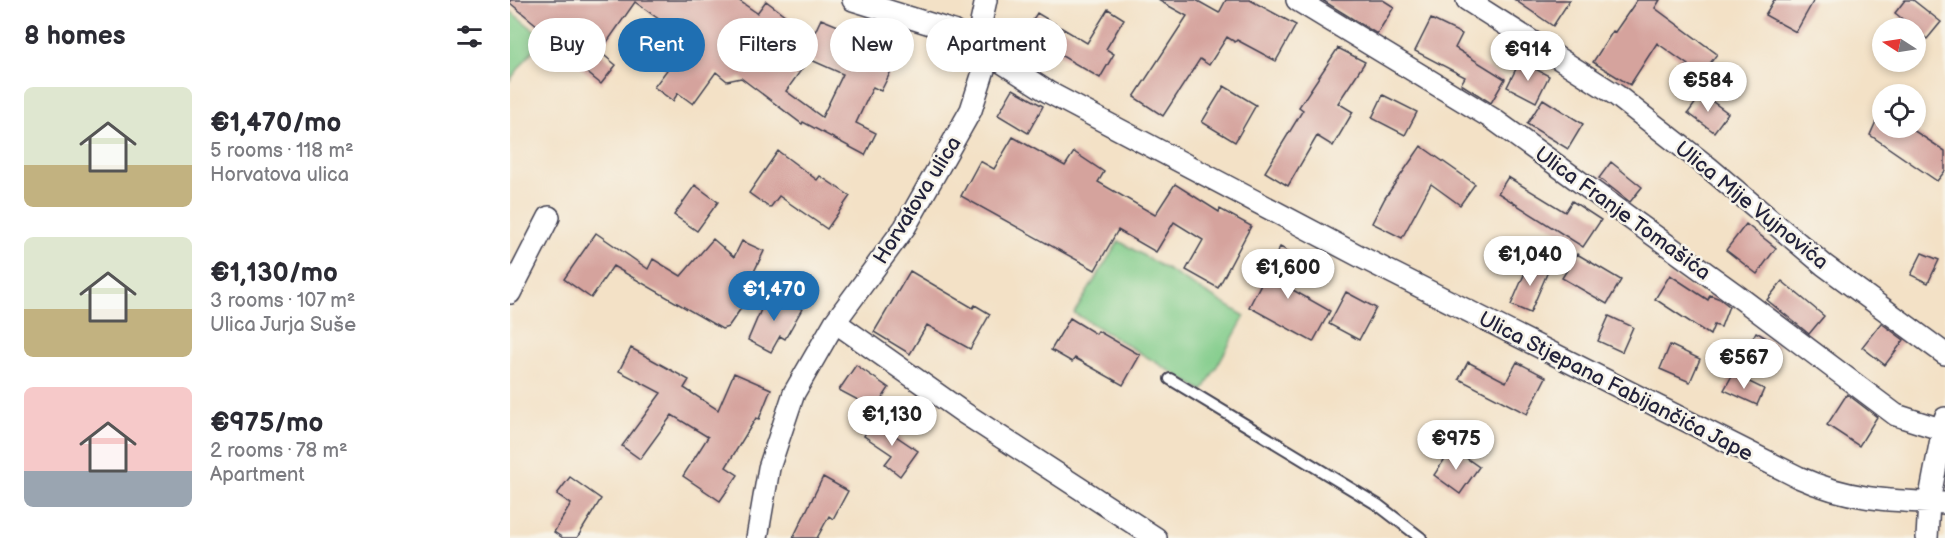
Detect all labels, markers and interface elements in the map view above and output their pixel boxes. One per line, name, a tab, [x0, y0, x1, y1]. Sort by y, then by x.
chip: Buy	[528, 18, 606, 72]
chip: Rent	[618, 18, 705, 72]
chip: Filters	[717, 18, 818, 72]
chip: New	[830, 18, 914, 72]
chip: Apartment	[926, 18, 1067, 72]
north arrow	[1872, 18, 1926, 72]
map controls	[1872, 18, 1926, 138]
icon: filters	[453, 20, 486, 53]
text: 8 homes	[24, 21, 126, 52]
pin: €914	[1492, 31, 1564, 82]
text: €914	[1505, 38, 1552, 62]
pin: €584	[1672, 62, 1744, 113]
text: €584	[1683, 69, 1733, 93]
button: locate	[1872, 84, 1926, 138]
text: €1,470/mo	[210, 108, 341, 139]
icon: home	[72, 111, 144, 183]
street label: Horvatova ulica	[868, 132, 967, 269]
street label: Ulica Mije Vujnovića	[1670, 136, 1833, 275]
text: 5 rooms · 118 m²	[210, 139, 354, 163]
street label: Ulica Franje Tomašića	[1530, 141, 1715, 286]
text: Horvatova ulica	[210, 163, 349, 187]
pin: €1,040	[1481, 236, 1579, 287]
text: €1,040	[1498, 243, 1562, 267]
pin: €1,600	[1239, 249, 1337, 300]
text: €1,600	[1256, 256, 1320, 280]
text: €1,130/mo	[210, 258, 338, 289]
icon: home	[72, 261, 144, 333]
pin: €1,470	[725, 271, 823, 322]
text: €1,470	[742, 278, 806, 302]
text: 3 rooms · 107 m²	[210, 289, 355, 313]
street label: Ulica Stjepana Fabijančića Jape	[1474, 306, 1757, 467]
text: Ulica Jurja Suše	[210, 313, 356, 337]
pin: €567	[1708, 339, 1780, 390]
text: €567	[1719, 346, 1769, 370]
pin: €1,130	[843, 396, 941, 447]
text: €1,130	[862, 403, 922, 427]
text: €975/mo	[210, 408, 323, 439]
icon: home	[72, 411, 144, 483]
pin: €975	[1420, 420, 1492, 471]
text: €975	[1431, 427, 1481, 451]
text: 2 rooms · 78 m²	[210, 439, 348, 463]
text: Apartment	[210, 463, 305, 487]

